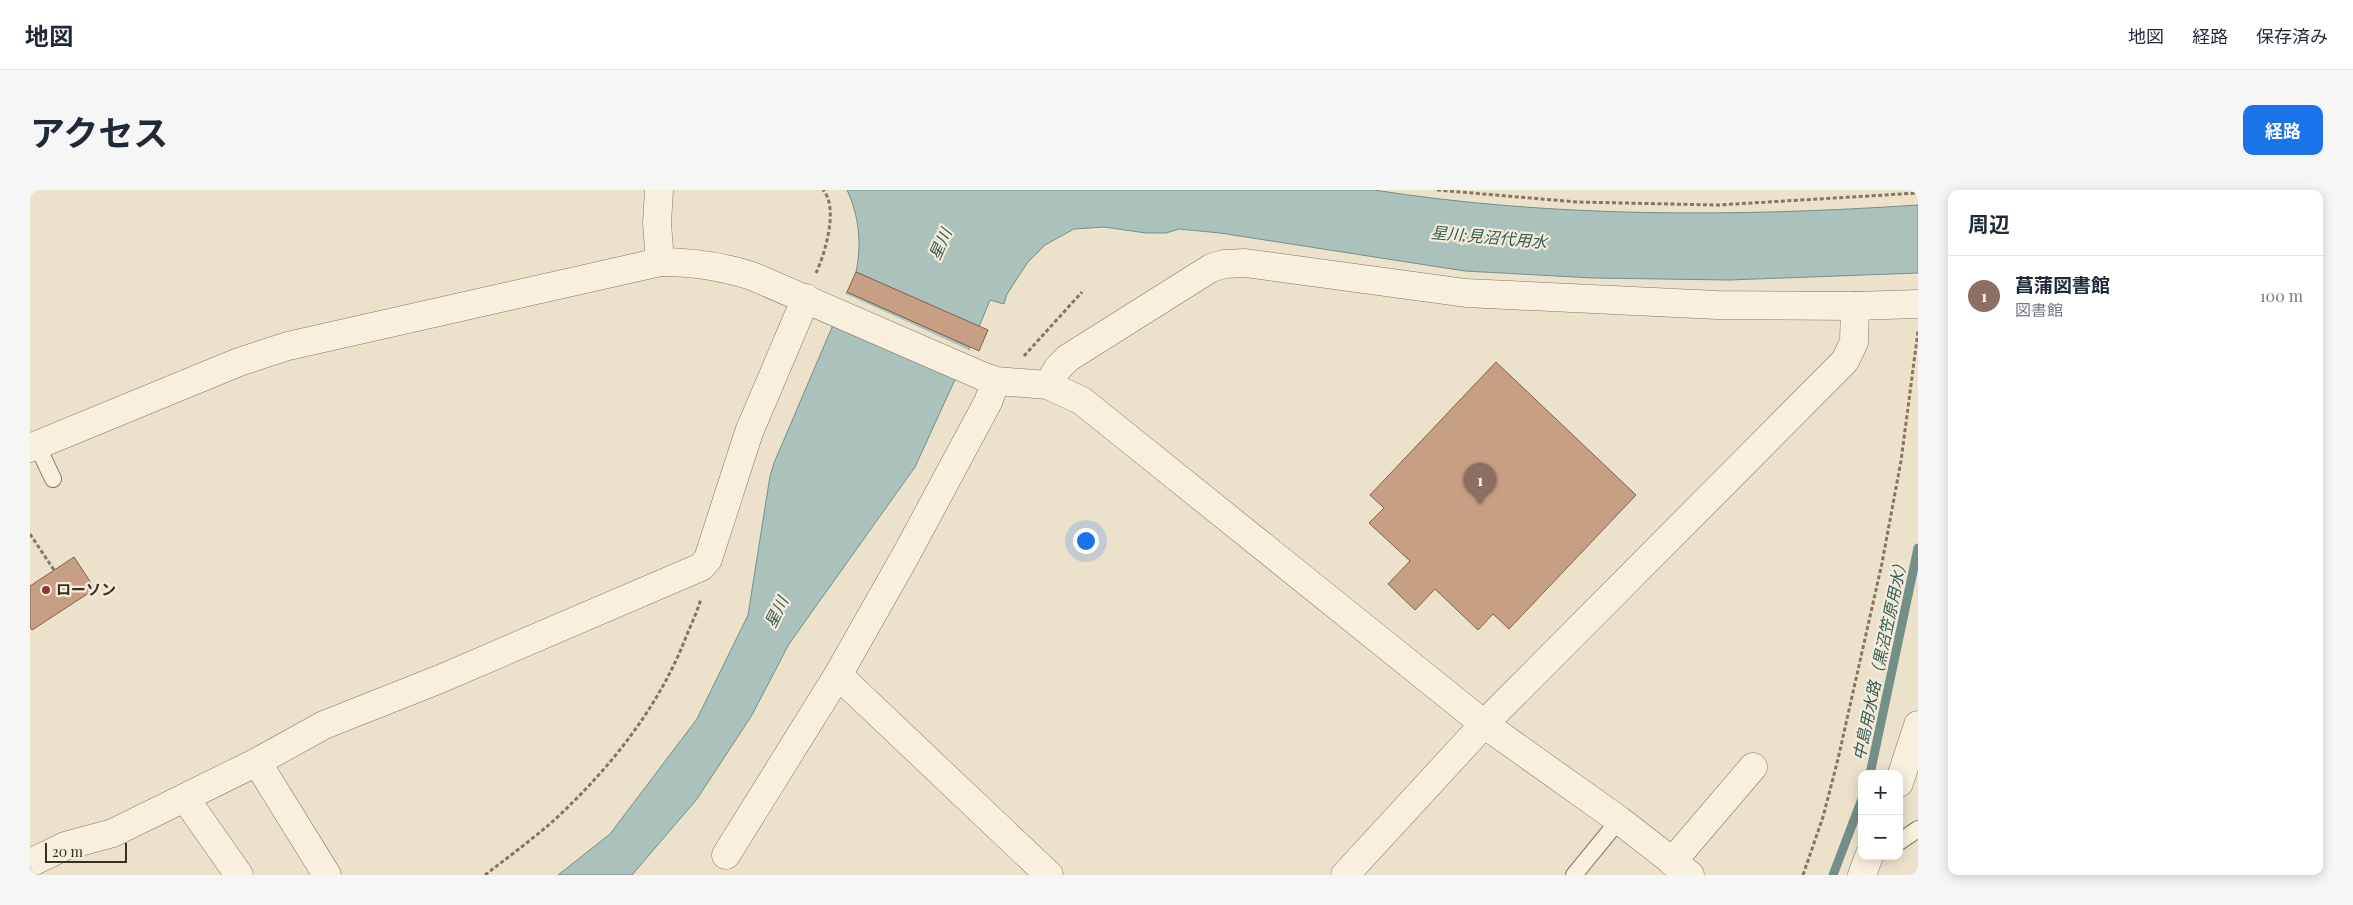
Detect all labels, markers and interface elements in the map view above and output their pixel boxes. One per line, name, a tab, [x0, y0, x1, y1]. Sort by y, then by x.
text: 地図	[25, 19, 73, 51]
text: 地図	[2128, 24, 2164, 48]
text: 経路	[2192, 24, 2228, 48]
text: 保存済み	[2256, 24, 2328, 48]
button: 経路	[2243, 105, 2323, 155]
text: アクセス	[30, 108, 168, 155]
text: 周辺	[1968, 209, 2010, 237]
water label: 星川;見沼代用水	[1430, 221, 1550, 252]
water label: 星川	[923, 223, 956, 263]
text: 菖蒲図書館	[2015, 271, 2110, 297]
text: 1	[1981, 285, 1987, 306]
text: 100 m	[2260, 285, 2303, 306]
text: 図書館	[2015, 299, 2063, 320]
pin: 1	[1464, 463, 1496, 504]
your location	[1073, 528, 1099, 554]
water label: 中島用水路（黒沼笠原用水）	[1848, 554, 1911, 762]
place label: ローソン	[56, 579, 116, 599]
marker: ローソン	[40, 584, 52, 596]
water label: 星川	[759, 591, 793, 631]
map controls	[1858, 770, 1903, 860]
button: +	[1858, 770, 1903, 815]
button: −	[1858, 815, 1903, 860]
scale bar	[45, 840, 128, 863]
text: 20 m	[52, 842, 83, 861]

